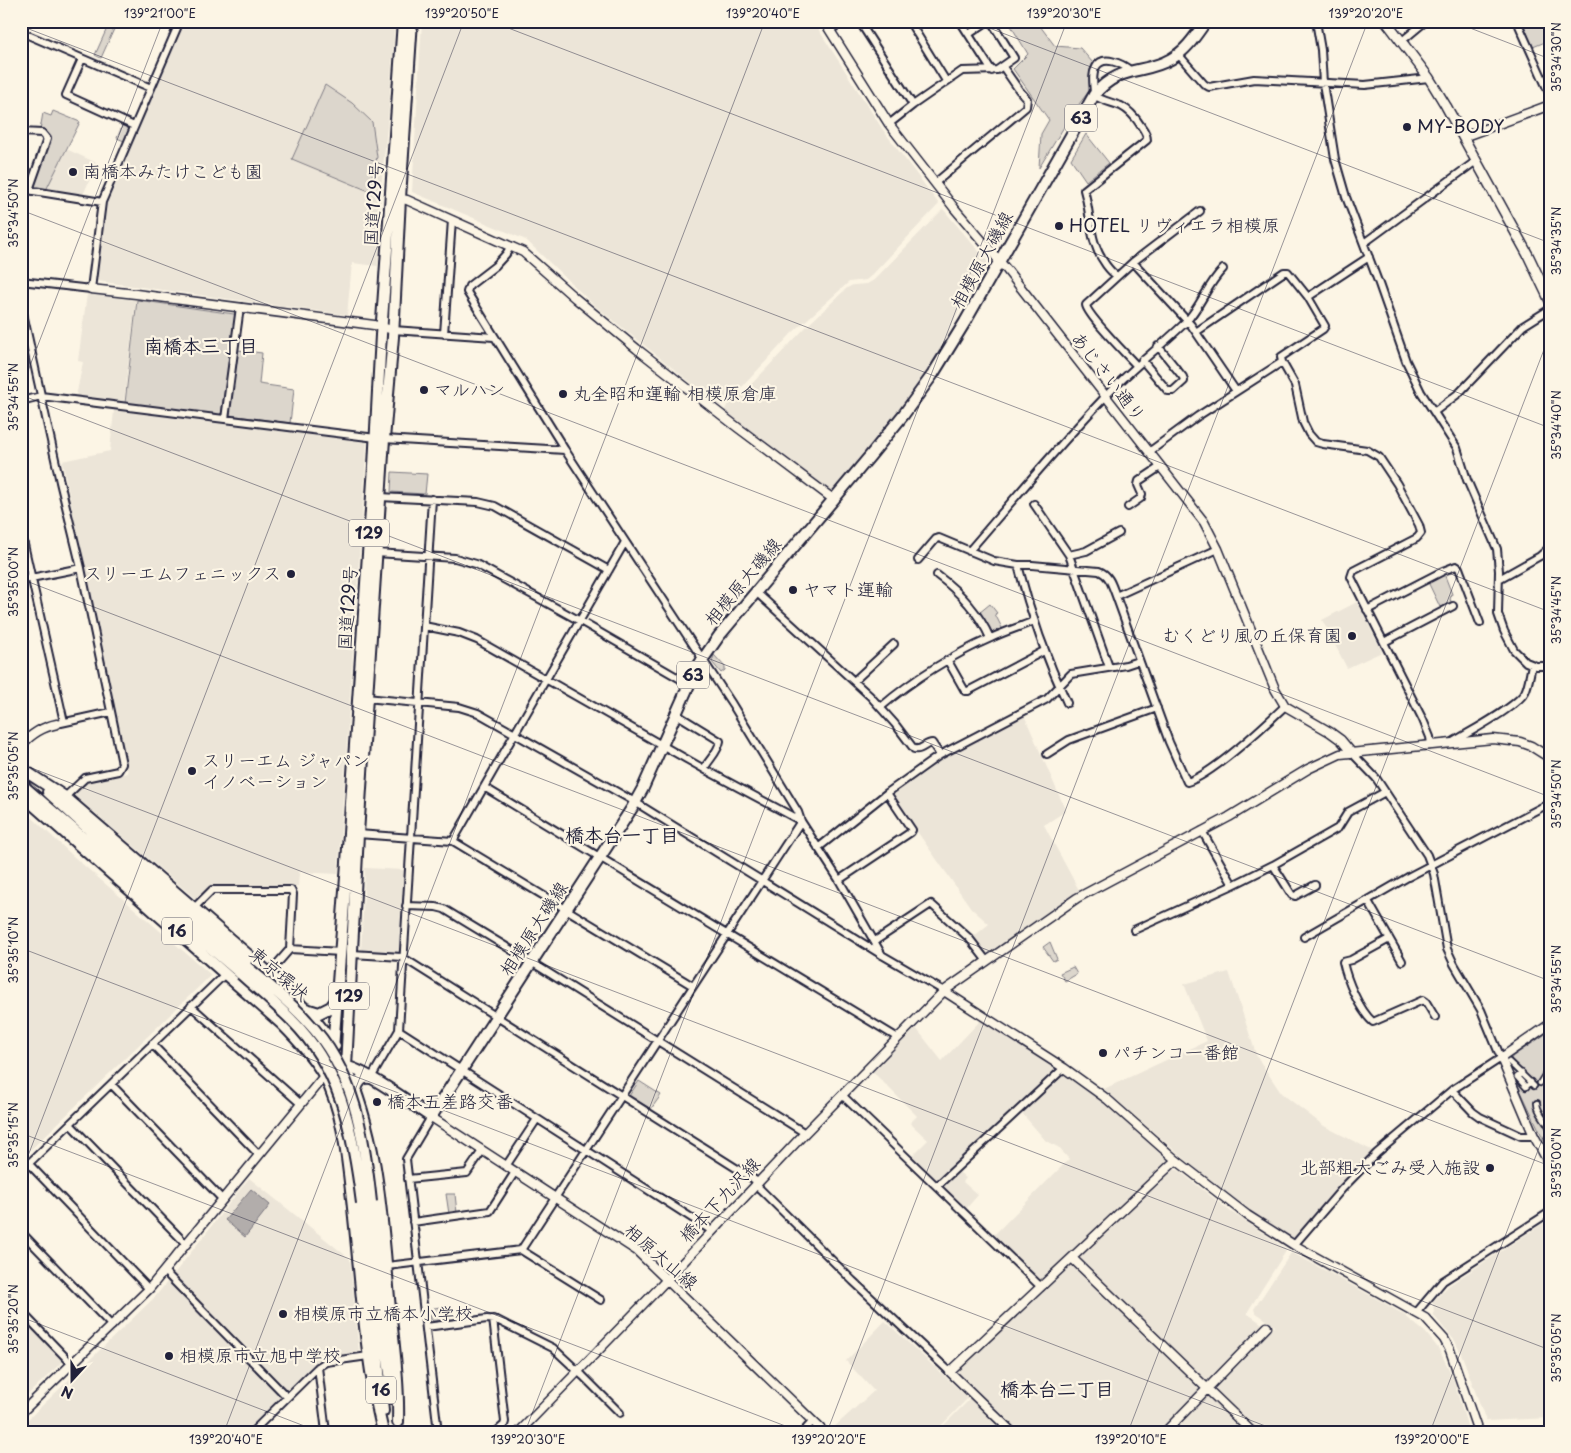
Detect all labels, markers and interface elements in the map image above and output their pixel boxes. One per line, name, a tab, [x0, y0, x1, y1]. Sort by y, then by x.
text: 139°21'00"E	[124, 4, 196, 22]
text: 139°20'50"E	[425, 4, 499, 22]
text: 139°20'40"E	[726, 4, 800, 22]
text: 139°20'30"E	[1027, 4, 1101, 22]
text: 139°20'20"E	[1329, 4, 1403, 22]
text: 35°34'30"N	[1547, 22, 1565, 92]
road number: 63	[1065, 105, 1097, 132]
place label: MY-BODY	[1417, 112, 1504, 139]
marker: MY-BODY	[1401, 121, 1413, 133]
place label: 南橋本みたけこども園	[83, 157, 263, 184]
street label: 国道129号	[356, 161, 389, 247]
marker: 南橋本みたけこども園	[67, 166, 79, 178]
text: 35°34'50"N	[4, 178, 22, 248]
street label: 相模原大磯線	[943, 205, 1019, 313]
text: 35°34'35"N	[1547, 207, 1565, 275]
place label: HOTEL リヴィエラ相模原	[1069, 211, 1280, 238]
marker: HOTEL リヴィエラ相模原	[1053, 220, 1065, 232]
street label: あじさい通り	[1065, 325, 1153, 427]
district label: 南橋本三丁目	[144, 331, 258, 359]
text: 35°34'55"N	[4, 363, 22, 431]
place label: マルハン	[434, 375, 505, 402]
place label: 丸全昭和運輸 相模原倉庫	[573, 379, 777, 406]
marker: マルハン	[418, 384, 430, 396]
marker: 丸全昭和運輸 相模原倉庫	[557, 388, 569, 400]
text: 35°34'40"N	[1547, 390, 1565, 460]
road number: 129	[349, 520, 389, 546]
street label: 相模原大磯線	[697, 531, 787, 631]
text: 35°35'00"N	[4, 547, 22, 617]
place label: スリーエムフェニックス	[84, 559, 281, 586]
street label: 国道129号	[330, 565, 363, 651]
marker: スリーエムフェニックス	[285, 568, 297, 580]
place label: ヤマト運輸	[803, 575, 893, 602]
text: 35°34'45"N	[1547, 576, 1565, 644]
marker: ヤマト運輸	[787, 584, 799, 596]
place label: むくどり風の丘保育園	[1162, 621, 1342, 648]
marker: むくどり風の丘保育園	[1346, 630, 1358, 642]
road number: 63	[677, 662, 709, 688]
text: 35°35'05"N	[4, 731, 22, 801]
place label: スリーエム ジャパン イノベーション	[202, 746, 370, 794]
text: 35°34'50"N	[1547, 759, 1565, 829]
marker: スリーエム ジャパン イノベーション	[186, 765, 198, 777]
district label: 橋本台一丁目	[565, 820, 679, 848]
street label: 相模原大磯線	[492, 876, 573, 981]
text: 35°35'10"N	[4, 917, 22, 983]
road number: 16	[162, 918, 192, 944]
street label: 東京環状	[244, 939, 316, 1007]
text: 35°34'55"N	[1547, 945, 1565, 1013]
road number: 129	[329, 982, 369, 1009]
place label: パチンコ一番館	[1113, 1038, 1239, 1065]
marker: パチンコ一番館	[1097, 1047, 1109, 1059]
place label: 橋本五差路交番	[387, 1087, 513, 1114]
marker: 橋本五差路交番	[371, 1096, 383, 1108]
text: 35°35'15"N	[4, 1102, 22, 1168]
text: 35°35'00"N	[1547, 1128, 1565, 1198]
street label: 橋本下九沢線	[672, 1150, 766, 1248]
place label: 北部粗大ごみ受入施設	[1300, 1153, 1480, 1180]
marker: 北部粗大ごみ受入施設	[1484, 1162, 1496, 1174]
street label: 相原大山線	[619, 1216, 705, 1296]
text: 35°35'20"N	[4, 1284, 22, 1354]
place label: 相模原市立橋本小学校	[293, 1299, 473, 1326]
marker: 相模原市立橋本小学校	[277, 1308, 289, 1320]
text: 35°35'05"N	[1547, 1313, 1565, 1383]
place label: 相模原市立旭中学校	[179, 1341, 341, 1368]
marker: 相模原市立旭中学校	[163, 1350, 175, 1362]
north arrow	[48, 1356, 98, 1406]
district label: 橋本台二丁目	[1000, 1374, 1114, 1402]
road number: 16	[366, 1376, 396, 1404]
text: N	[58, 1381, 76, 1404]
text: 139°20'40"E	[189, 1430, 263, 1448]
text: 139°20'30"E	[491, 1430, 565, 1448]
text: 139°20'20"E	[792, 1430, 866, 1448]
text: 139°20'10"E	[1095, 1430, 1167, 1448]
text: 139°20'00"E	[1394, 1430, 1470, 1448]

